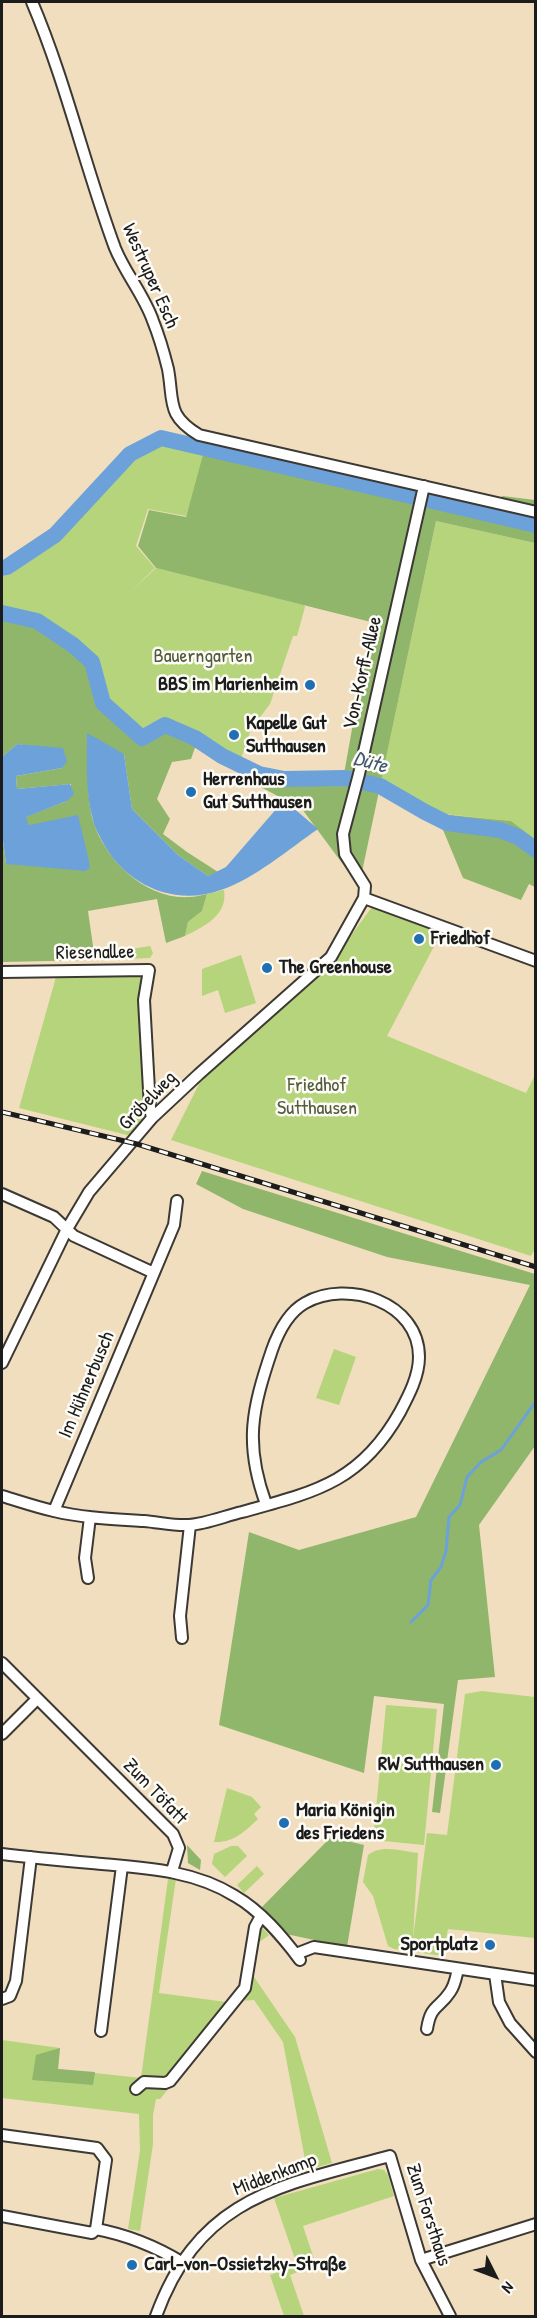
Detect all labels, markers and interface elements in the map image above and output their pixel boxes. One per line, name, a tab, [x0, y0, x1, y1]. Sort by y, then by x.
street label: Westruper Esch	[116, 220, 184, 332]
street label: Von-Korff-Allee	[338, 614, 388, 732]
park label: Bauerngarten	[154, 645, 252, 669]
place label: BBS im Marienheim	[158, 673, 298, 697]
marker: BBS im Marienheim	[303, 678, 317, 692]
place label: Kapelle Gut Sutthausen	[246, 712, 326, 759]
marker: Kapelle Gut Sutthausen	[227, 728, 241, 742]
water label: Düte	[350, 746, 390, 780]
place label: Herrenhaus Gut Sutthausen	[203, 768, 312, 815]
marker: Herrenhaus Gut Sutthausen	[184, 785, 198, 799]
place label: Friedhof	[431, 927, 490, 951]
marker: Friedhof	[412, 932, 426, 946]
street label: Riesenallee	[55, 940, 135, 966]
place label: The Greenhouse	[279, 956, 392, 980]
marker: The Greenhouse	[260, 961, 274, 975]
street label: Gröbelweg	[114, 1066, 182, 1136]
park label: Friedhof Sutthausen	[277, 1074, 357, 1121]
street label: Im Hühnerbusch	[54, 1328, 120, 1442]
place label: RW Sutthausen	[378, 1753, 484, 1777]
street label: Zum Töfatt	[118, 1754, 192, 1830]
marker: RW Sutthausen	[489, 1758, 503, 1772]
place label: Maria Königin des Friedens	[296, 1799, 395, 1846]
marker: Maria Königin des Friedens	[277, 1816, 291, 1830]
place label: Sportplatz	[400, 1933, 478, 1957]
marker: Sportplatz	[483, 1938, 497, 1952]
street label: Middenkamp	[230, 2148, 320, 2202]
street label: Zum Forsthaus	[400, 2161, 456, 2269]
north arrow	[465, 2246, 525, 2306]
place label: Carl-von-Ossietzky-Straße	[144, 2253, 346, 2277]
marker: Carl-von-Ossietzky-Straße	[125, 2258, 139, 2272]
text: N	[497, 2278, 519, 2299]

